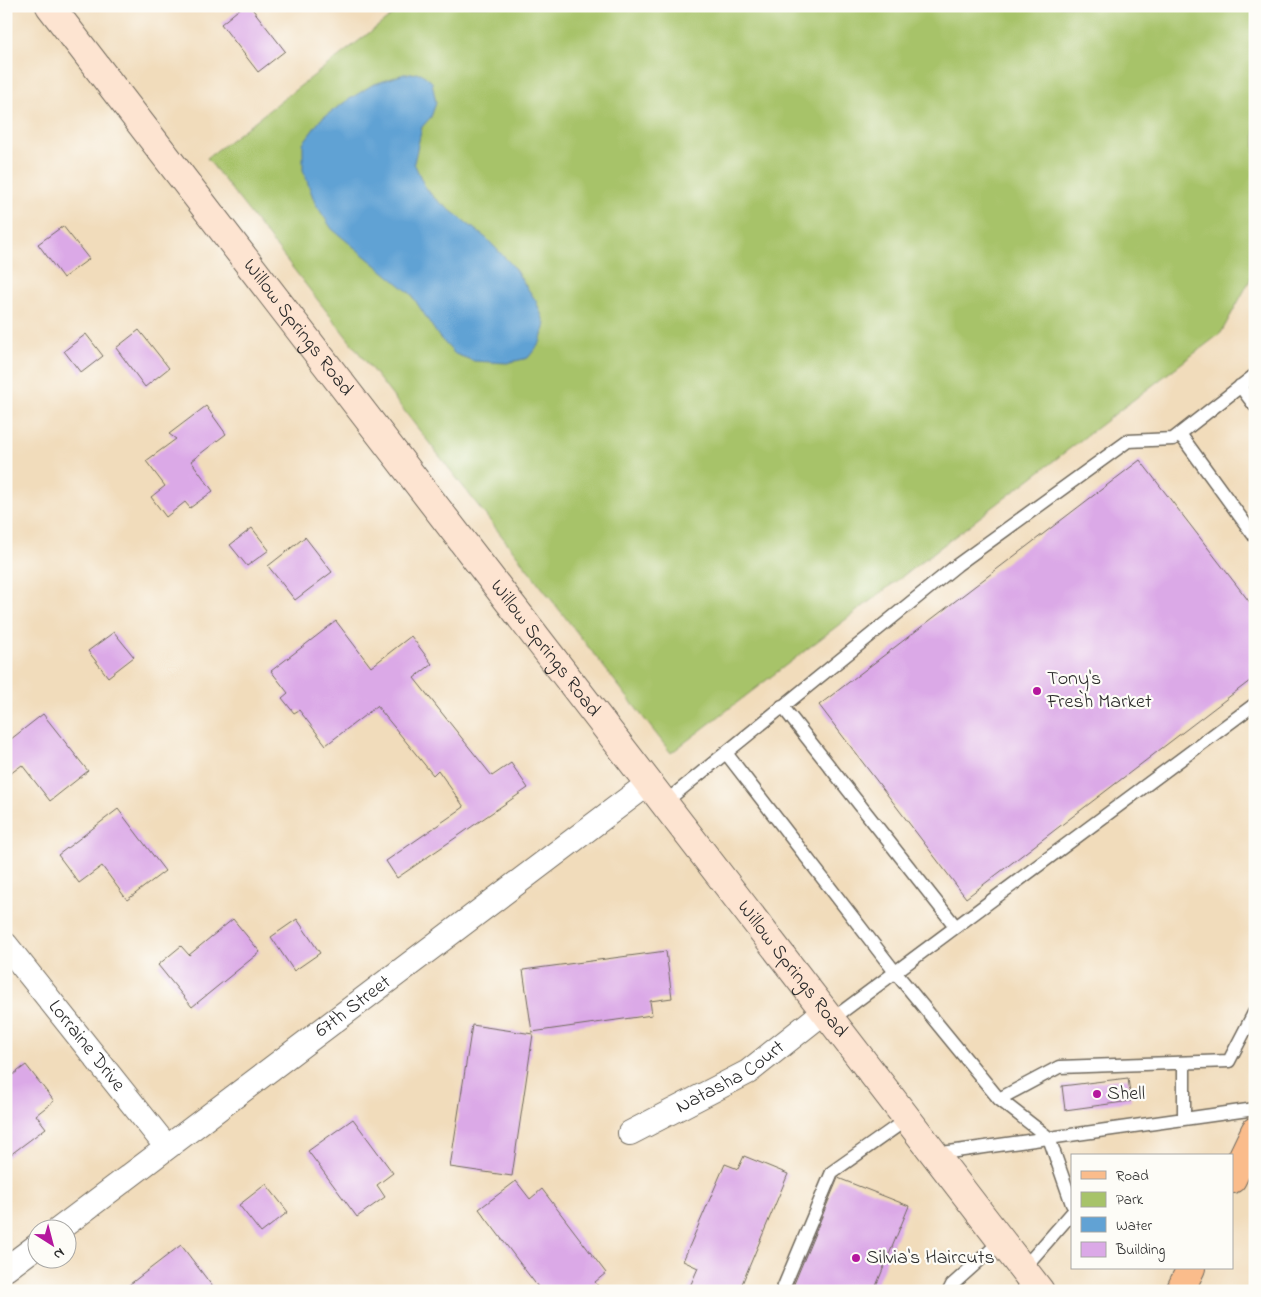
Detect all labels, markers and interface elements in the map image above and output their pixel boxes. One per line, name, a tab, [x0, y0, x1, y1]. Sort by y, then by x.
street label: Willow Springs Road	[235, 253, 360, 402]
street label: Willow Springs Road	[483, 574, 607, 723]
place label: Tony's Fresh Market	[1046, 665, 1152, 717]
marker: Tony's Fresh Market	[1031, 685, 1043, 697]
street label: Willow Springs Road	[730, 894, 854, 1044]
street label: 67th Street	[309, 968, 397, 1045]
street label: Lorraine Drive	[41, 994, 132, 1098]
street label: Natasha Court	[671, 1033, 791, 1121]
place label: Shell	[1107, 1080, 1145, 1109]
marker: Shell	[1091, 1088, 1103, 1100]
legend	[1071, 1154, 1234, 1270]
text: Road	[1116, 1165, 1149, 1187]
text: Park	[1116, 1189, 1144, 1211]
text: Water	[1116, 1215, 1152, 1237]
north arrow	[28, 1220, 78, 1270]
text: Building	[1115, 1239, 1165, 1262]
text: N	[49, 1242, 69, 1265]
place label: Silvia's Haircuts	[866, 1244, 995, 1273]
marker: Silvia's Haircuts	[850, 1252, 862, 1264]

